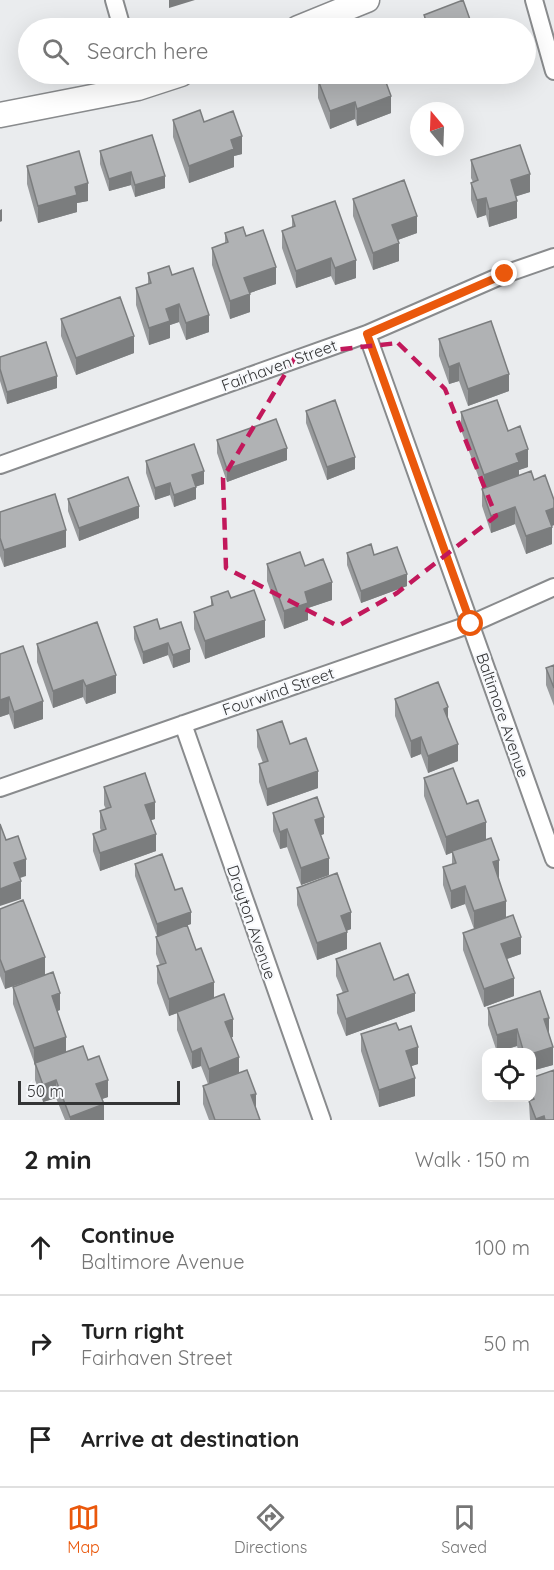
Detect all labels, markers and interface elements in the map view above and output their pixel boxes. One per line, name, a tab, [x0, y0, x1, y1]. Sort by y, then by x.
search box	[18, 18, 536, 84]
icon: search	[39, 35, 72, 68]
text: Search here	[87, 37, 208, 65]
north arrow	[410, 102, 464, 156]
route end	[491, 260, 517, 286]
street label: Fairhaven Street	[219, 335, 339, 395]
route start	[457, 610, 483, 636]
street label: Baltimore Avenue	[472, 650, 534, 780]
street label: Fourwind Street	[219, 662, 337, 720]
street label: Drayton Avenue	[223, 862, 281, 982]
map controls	[482, 1048, 536, 1102]
button: locate	[482, 1048, 536, 1102]
scale bar	[18, 1078, 180, 1106]
text: 50 m	[27, 1081, 64, 1101]
text: 2 min	[24, 1143, 92, 1176]
text: Walk · 150 m	[415, 1147, 530, 1172]
text: Continue	[81, 1221, 175, 1249]
icon: ahead	[24, 1231, 57, 1264]
text: 100 m	[475, 1235, 530, 1260]
text: Baltimore Avenue	[81, 1249, 244, 1274]
text: Turn right	[81, 1317, 185, 1345]
icon: right	[24, 1327, 57, 1360]
text: 50 m	[484, 1331, 530, 1356]
text: Fairhaven Street	[81, 1345, 233, 1370]
icon: arrive	[24, 1423, 57, 1456]
text: Arrive at destination	[81, 1425, 299, 1453]
tab: Map	[67, 1501, 100, 1557]
tab: Directions	[234, 1501, 307, 1557]
tab: Saved	[441, 1501, 487, 1557]

